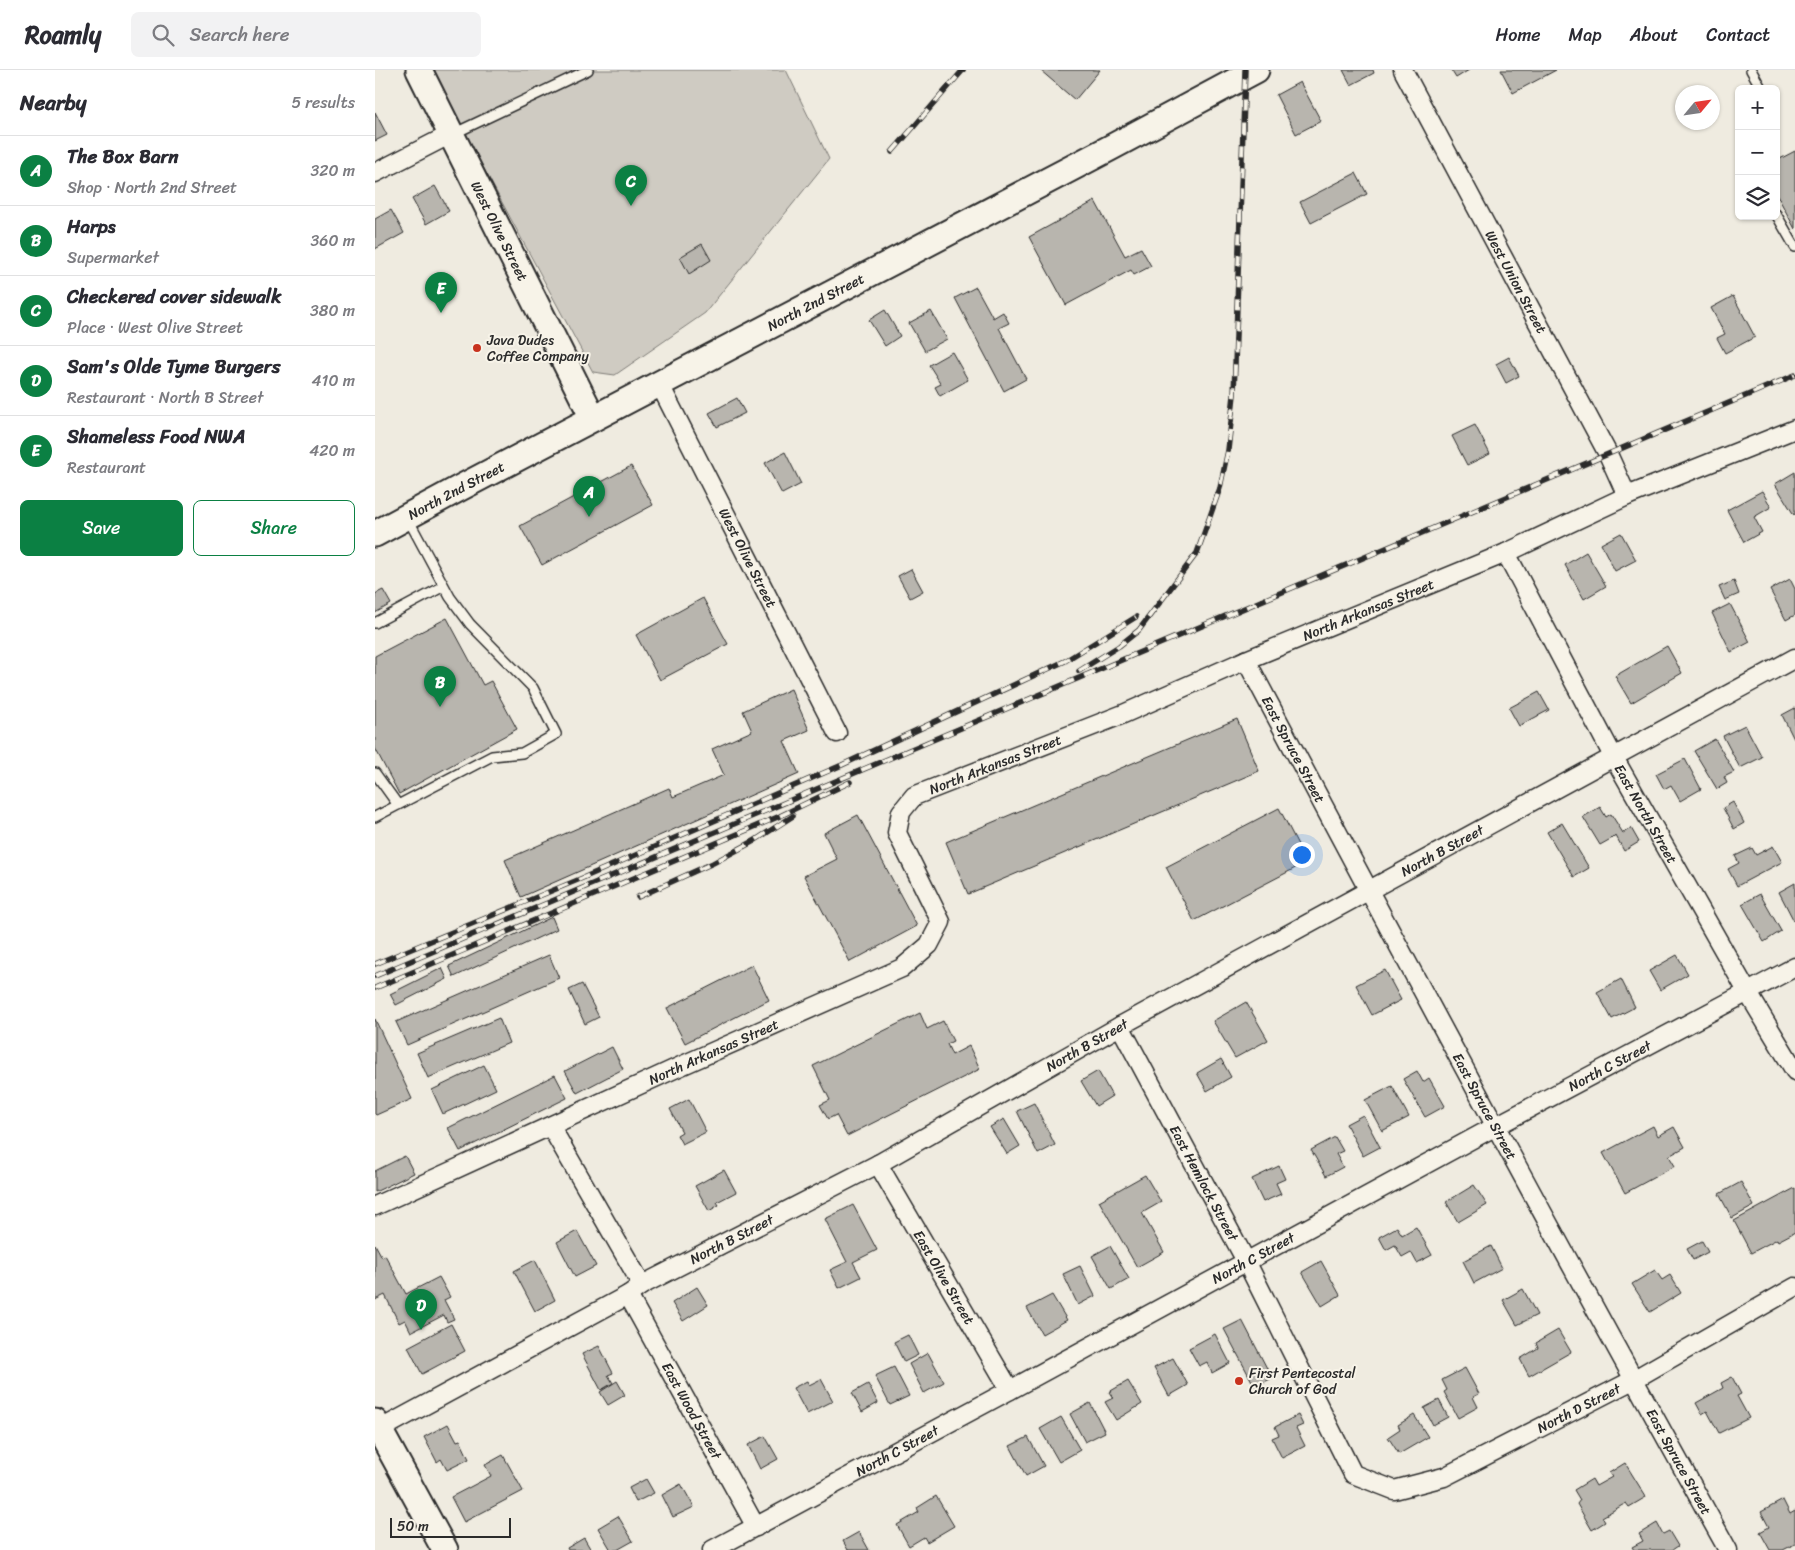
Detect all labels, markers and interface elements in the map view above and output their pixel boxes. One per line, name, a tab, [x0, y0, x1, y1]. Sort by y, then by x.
search box	[131, 12, 481, 57]
text: Roamly	[25, 14, 101, 56]
text: Search here	[189, 18, 289, 51]
text: Home	[1496, 19, 1541, 51]
text: Map	[1569, 19, 1602, 51]
text: About	[1630, 19, 1678, 51]
text: Contact	[1706, 19, 1770, 51]
icon: search	[149, 21, 177, 49]
text: Nearby	[20, 84, 86, 122]
north arrow	[1675, 85, 1720, 130]
map controls	[1735, 85, 1780, 220]
button: +	[1735, 85, 1780, 130]
text: 5 results	[291, 88, 355, 117]
button: −	[1735, 130, 1780, 175]
text: The Box Barn	[67, 140, 178, 173]
text: A	[31, 156, 41, 185]
text: 320 m	[310, 156, 355, 185]
pin: C	[615, 165, 647, 206]
text: Shop · North 2nd Street	[67, 173, 237, 202]
button: layers	[1735, 175, 1780, 220]
street label: West Olive Street	[463, 177, 535, 286]
text: Harps	[67, 210, 116, 243]
text: B	[31, 226, 41, 255]
text: 360 m	[311, 226, 355, 255]
street label: West Union Street	[1478, 226, 1554, 338]
text: Supermarket	[67, 243, 159, 272]
street label: North 2nd Street	[763, 267, 869, 338]
pin: E	[425, 272, 457, 313]
text: Checkered cover sidewalk	[67, 280, 281, 313]
text: C	[31, 296, 41, 325]
text: 380 m	[310, 296, 355, 325]
text: Place · West Olive Street	[67, 313, 243, 342]
place label: Java Dudes Coffee Company	[486, 328, 589, 369]
marker: Java Dudes Coffee Company	[471, 342, 483, 354]
text: Sam's Olde Tyme Burgers	[67, 350, 280, 383]
text: D	[31, 366, 41, 395]
text: 410 m	[312, 366, 355, 395]
text: Restaurant · North B Street	[67, 383, 263, 412]
text: Shameless Food NWA	[67, 420, 245, 453]
text: E	[32, 436, 40, 465]
text: 420 m	[309, 436, 355, 465]
text: Restaurant	[67, 453, 146, 482]
street label: North 2nd Street	[403, 455, 509, 527]
pin: A	[573, 476, 605, 517]
button: Save	[20, 500, 183, 556]
button: Share	[193, 500, 355, 556]
street label: West Olive Street	[711, 504, 783, 612]
street label: North Arkansas Street	[1299, 572, 1438, 648]
pin: B	[424, 666, 456, 707]
street label: East Spruce Street	[1254, 691, 1332, 808]
street label: North Arkansas Street	[925, 727, 1065, 802]
street label: East North Street	[1607, 759, 1684, 869]
street label: North B Street	[1396, 817, 1490, 884]
your location	[1289, 842, 1315, 868]
street label: North B Street	[1041, 1011, 1134, 1079]
street label: North Arkansas Street	[644, 1012, 783, 1092]
street label: North C Street	[1564, 1033, 1657, 1099]
street label: East Spruce Street	[1445, 1048, 1524, 1164]
street label: East Hemlock Street	[1162, 1121, 1246, 1247]
street label: North B Street	[685, 1207, 779, 1272]
street label: East Olive Street	[906, 1225, 981, 1329]
street label: North C Street	[1207, 1225, 1301, 1291]
pin: D	[405, 1289, 437, 1330]
street label: East Wood Street	[654, 1358, 729, 1465]
place label: First Pentecostal Church of God	[1249, 1361, 1356, 1402]
marker: First Pentecostal Church of God	[1233, 1375, 1245, 1387]
street label: North D Street	[1533, 1376, 1626, 1440]
street label: East Spruce Street	[1639, 1404, 1718, 1520]
street label: North C Street	[851, 1418, 945, 1484]
text: 50 m	[397, 1514, 429, 1539]
scale bar	[390, 1515, 511, 1538]

